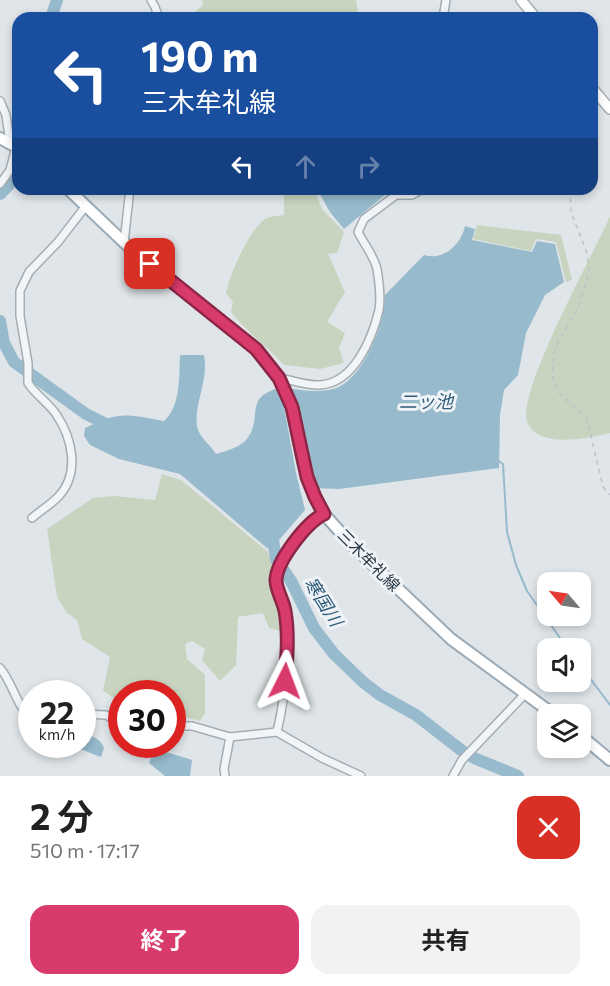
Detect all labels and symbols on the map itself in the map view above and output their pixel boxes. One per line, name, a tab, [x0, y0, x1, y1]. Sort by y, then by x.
pin	[124, 238, 175, 289]
water label: 二ッ池	[399, 390, 455, 412]
street label: 三木牟礼線	[334, 525, 404, 595]
north arrow	[537, 572, 591, 626]
water label: 寒国川	[300, 573, 349, 632]
position arrow	[253, 649, 317, 713]
speed limit sign: 30	[108, 680, 186, 758]

